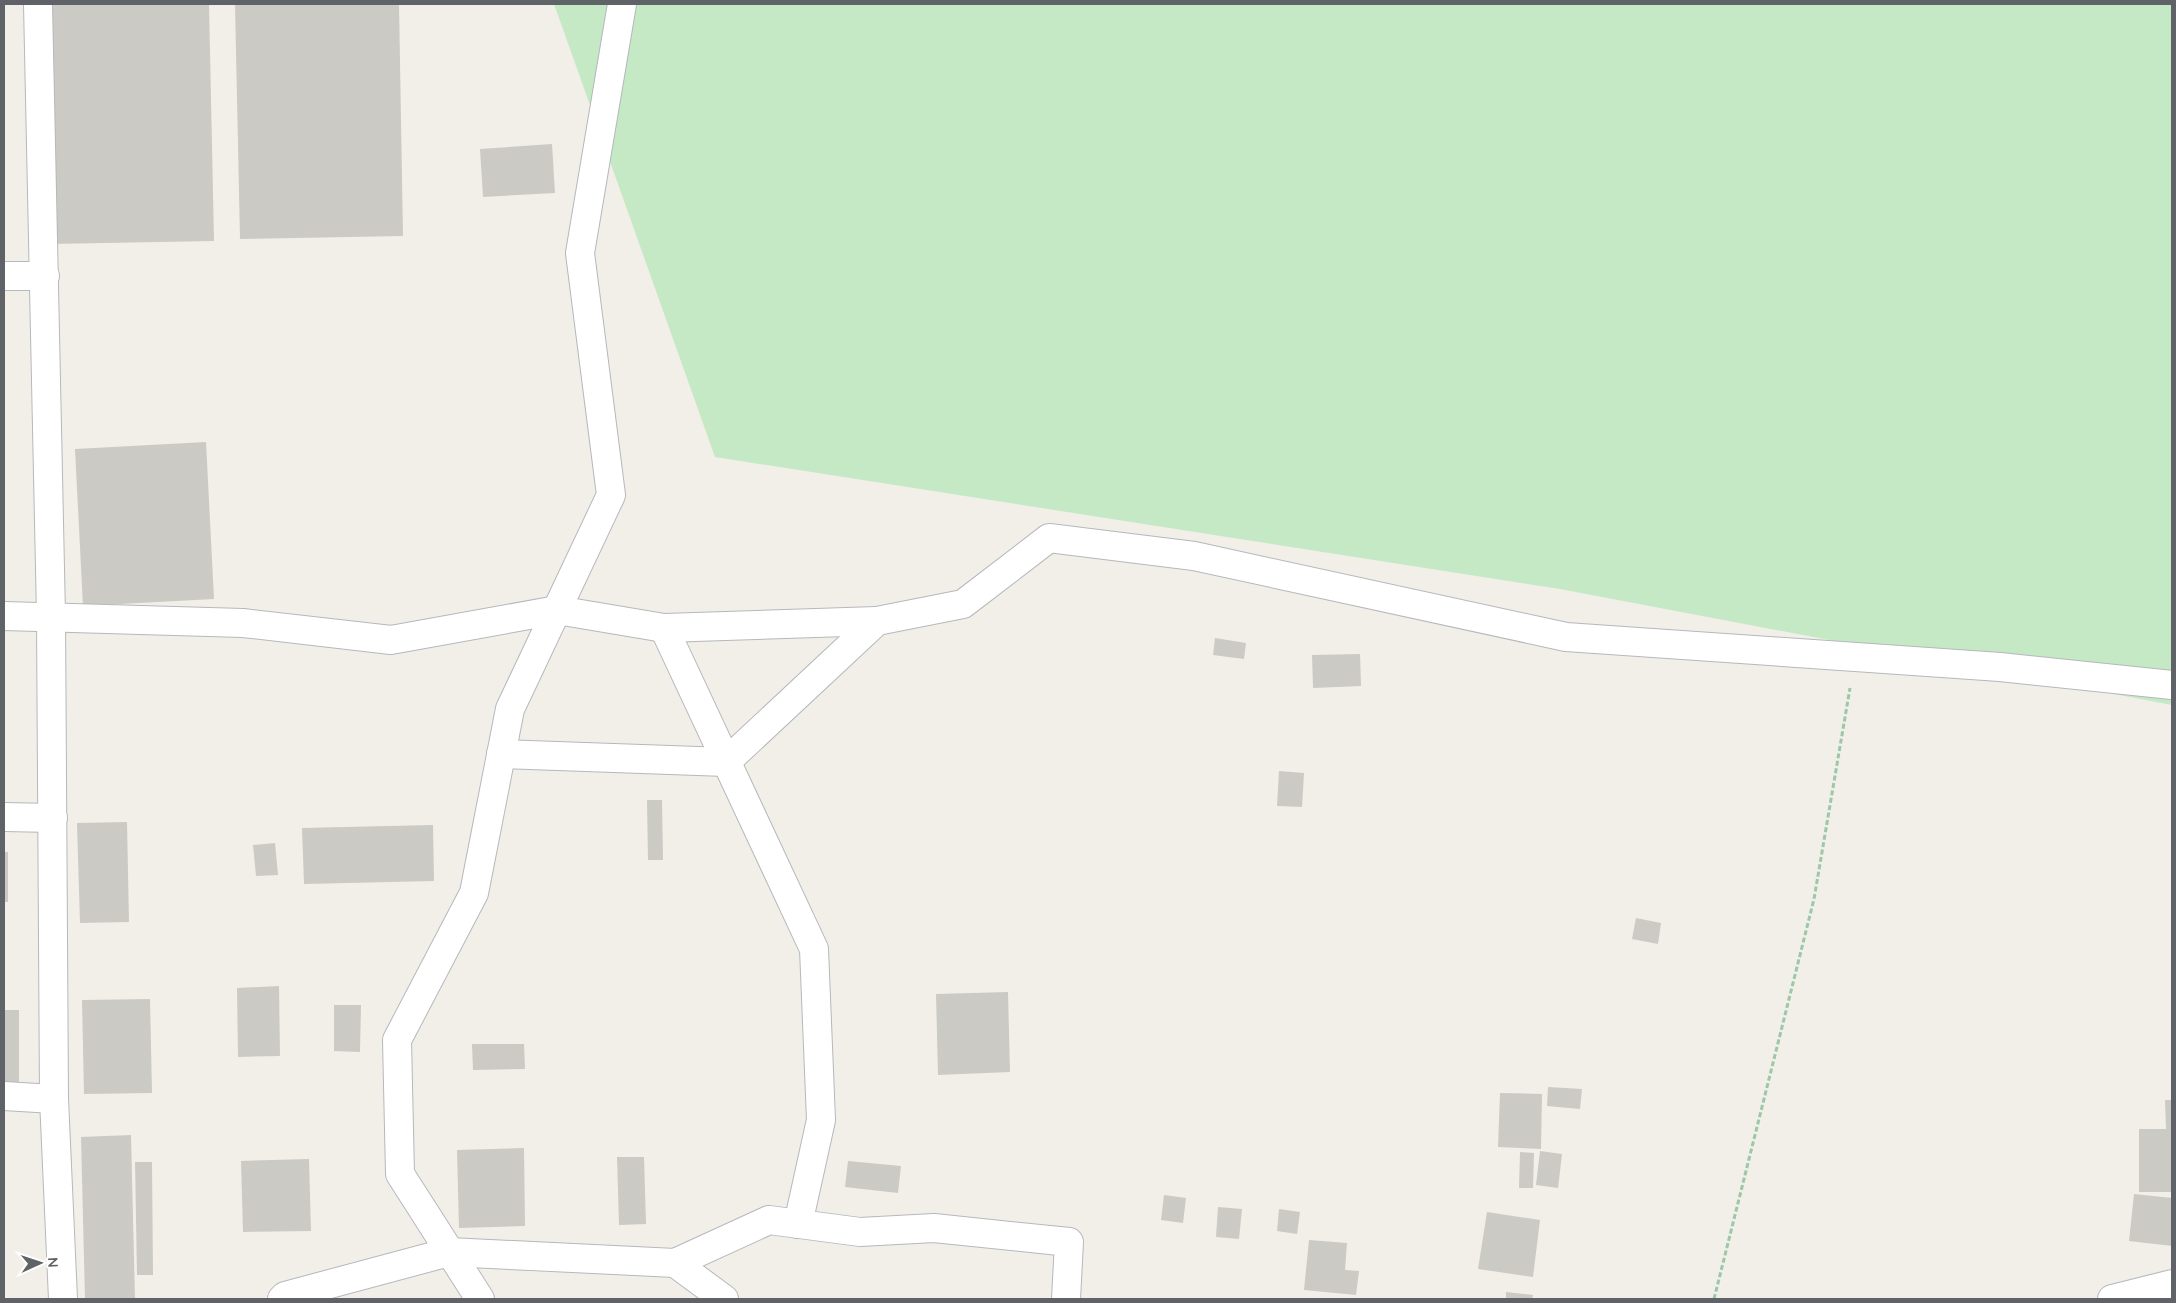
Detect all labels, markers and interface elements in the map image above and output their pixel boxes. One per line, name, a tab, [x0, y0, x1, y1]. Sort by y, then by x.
north arrow	[15, 1238, 65, 1288]
text: N	[44, 1257, 62, 1268]

